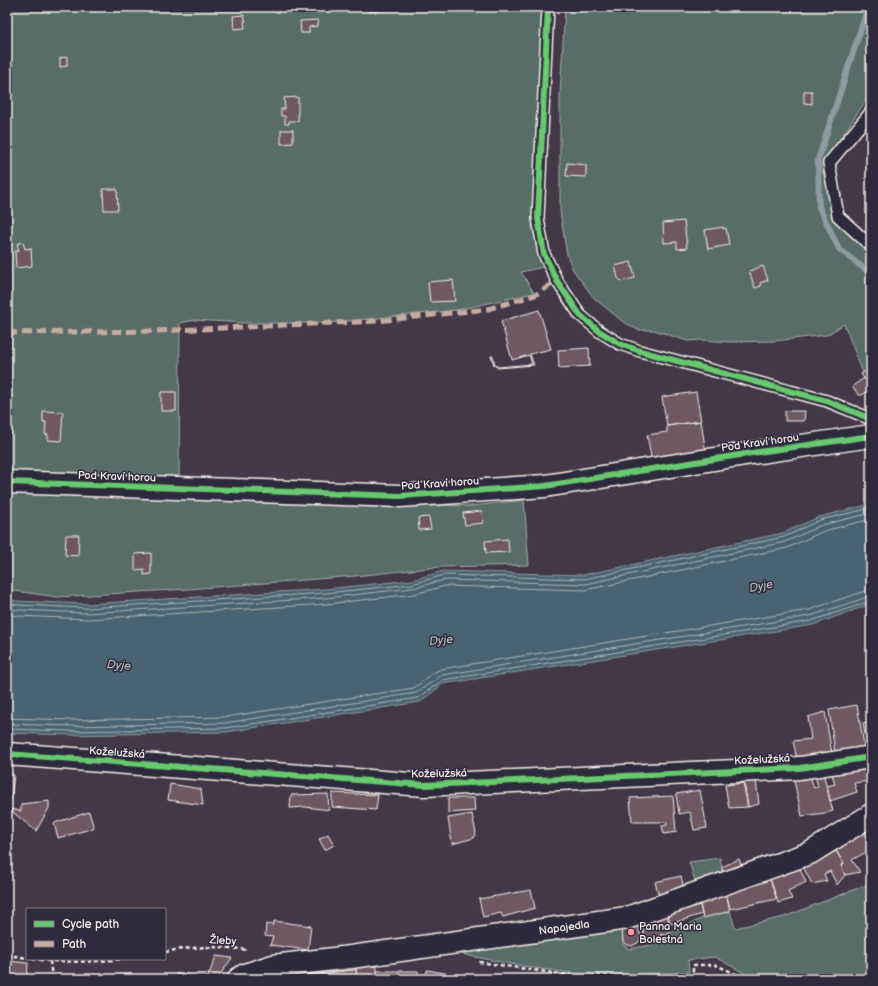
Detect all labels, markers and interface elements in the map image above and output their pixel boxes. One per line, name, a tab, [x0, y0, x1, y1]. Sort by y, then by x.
street label: Pod Kraví horou	[720, 431, 800, 454]
street label: Pod Kraví horou	[78, 469, 156, 484]
street label: Pod Kraví horou	[401, 474, 480, 493]
water label: Dyje	[748, 577, 774, 596]
water label: Dyje	[428, 632, 454, 649]
water label: Dyje	[106, 657, 132, 674]
street label: Koželužská	[89, 744, 145, 761]
street label: Koželužská	[734, 752, 790, 767]
street label: Koželužská	[411, 767, 467, 780]
legend	[26, 908, 166, 960]
text: Cycle path	[62, 917, 119, 932]
street label: Napajedla	[538, 917, 590, 937]
place label: Panna Maria Bolestná	[639, 920, 702, 946]
marker: Panna Maria Bolestná	[626, 927, 636, 937]
street label: Žleby	[208, 932, 237, 948]
text: Path	[62, 937, 87, 952]

